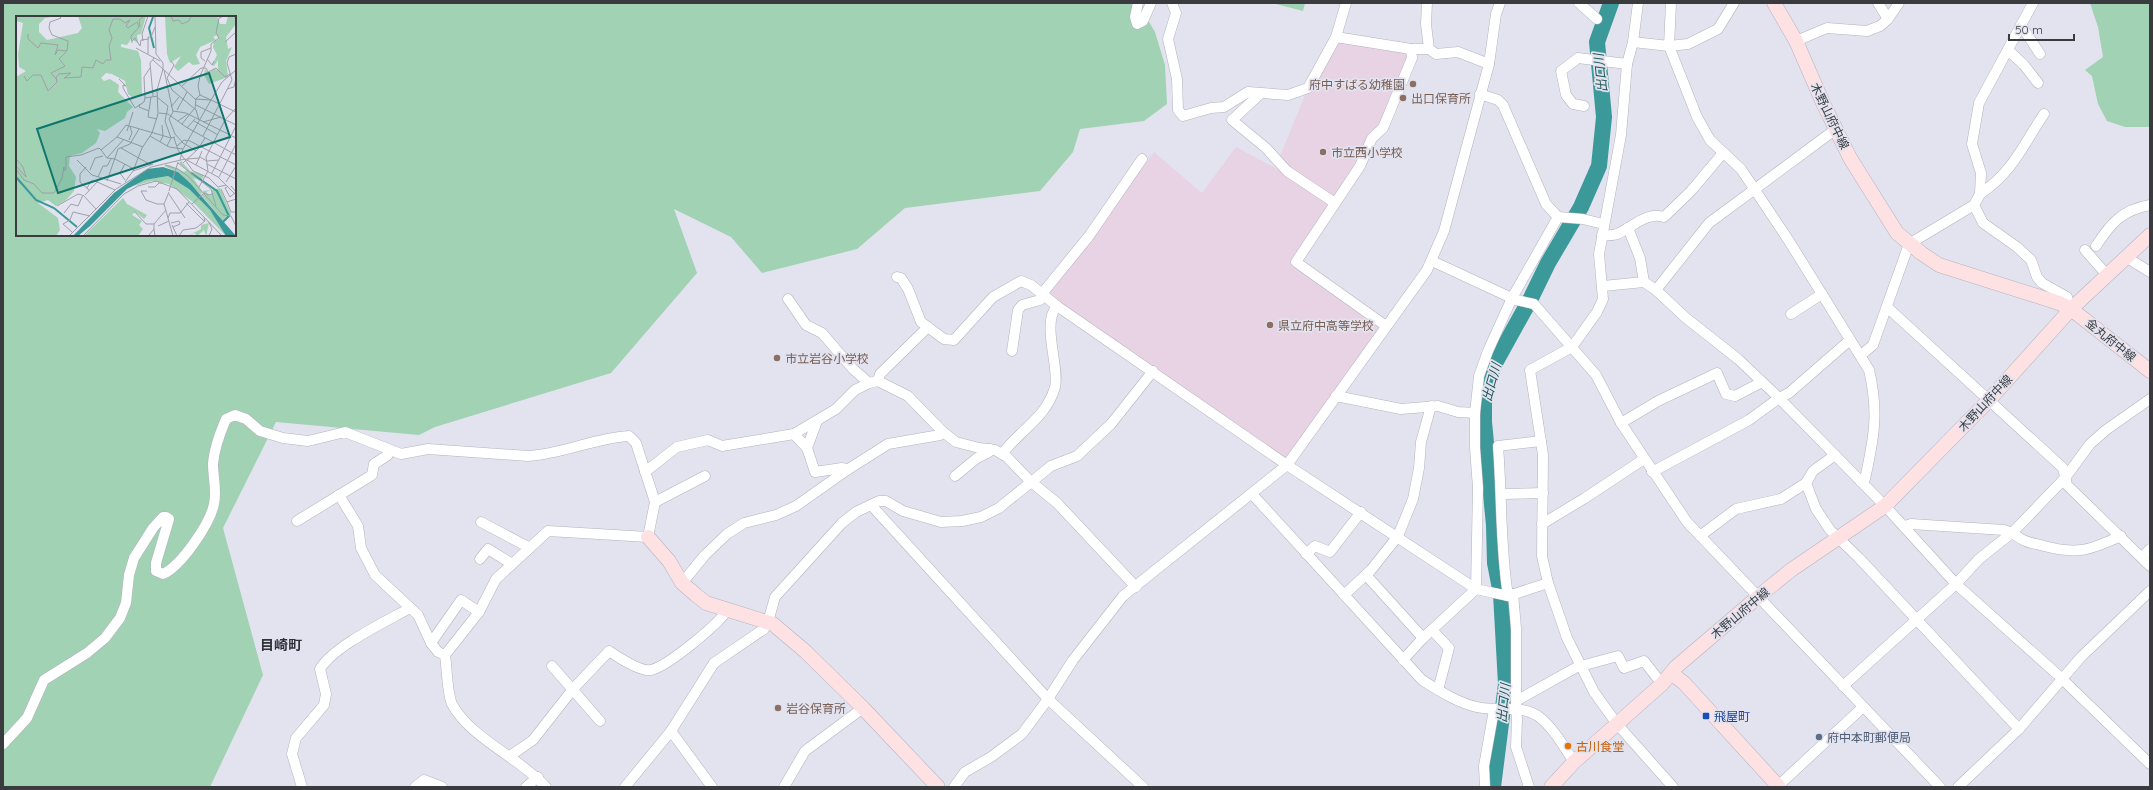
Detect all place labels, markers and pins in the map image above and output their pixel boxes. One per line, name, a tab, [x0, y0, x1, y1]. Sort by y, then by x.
place label: 府中すばる幼稚園	[1309, 77, 1405, 92]
marker: 府中すばる幼稚園	[1408, 79, 1418, 89]
place label: 出口保育所	[1411, 91, 1471, 106]
marker: 出口保育所	[1398, 93, 1408, 103]
place label: 市立西小学校	[1331, 145, 1403, 160]
marker: 市立西小学校	[1318, 147, 1328, 157]
place label: 県立府中高等学校	[1278, 318, 1374, 333]
marker: 県立府中高等学校	[1265, 320, 1275, 330]
place label: 市立岩谷小学校	[785, 351, 869, 366]
marker: 市立岩谷小学校	[772, 353, 782, 363]
place label: 岩谷保育所	[786, 701, 846, 716]
marker: 岩谷保育所	[773, 703, 783, 713]
place label: 飛屋町	[1714, 709, 1750, 724]
marker: 飛屋町	[1701, 711, 1711, 721]
place label: 府中本町郵便局	[1827, 730, 1911, 745]
marker: 府中本町郵便局	[1814, 732, 1824, 742]
place label: 古川食堂	[1576, 739, 1624, 754]
marker: 古川食堂	[1563, 741, 1573, 751]

